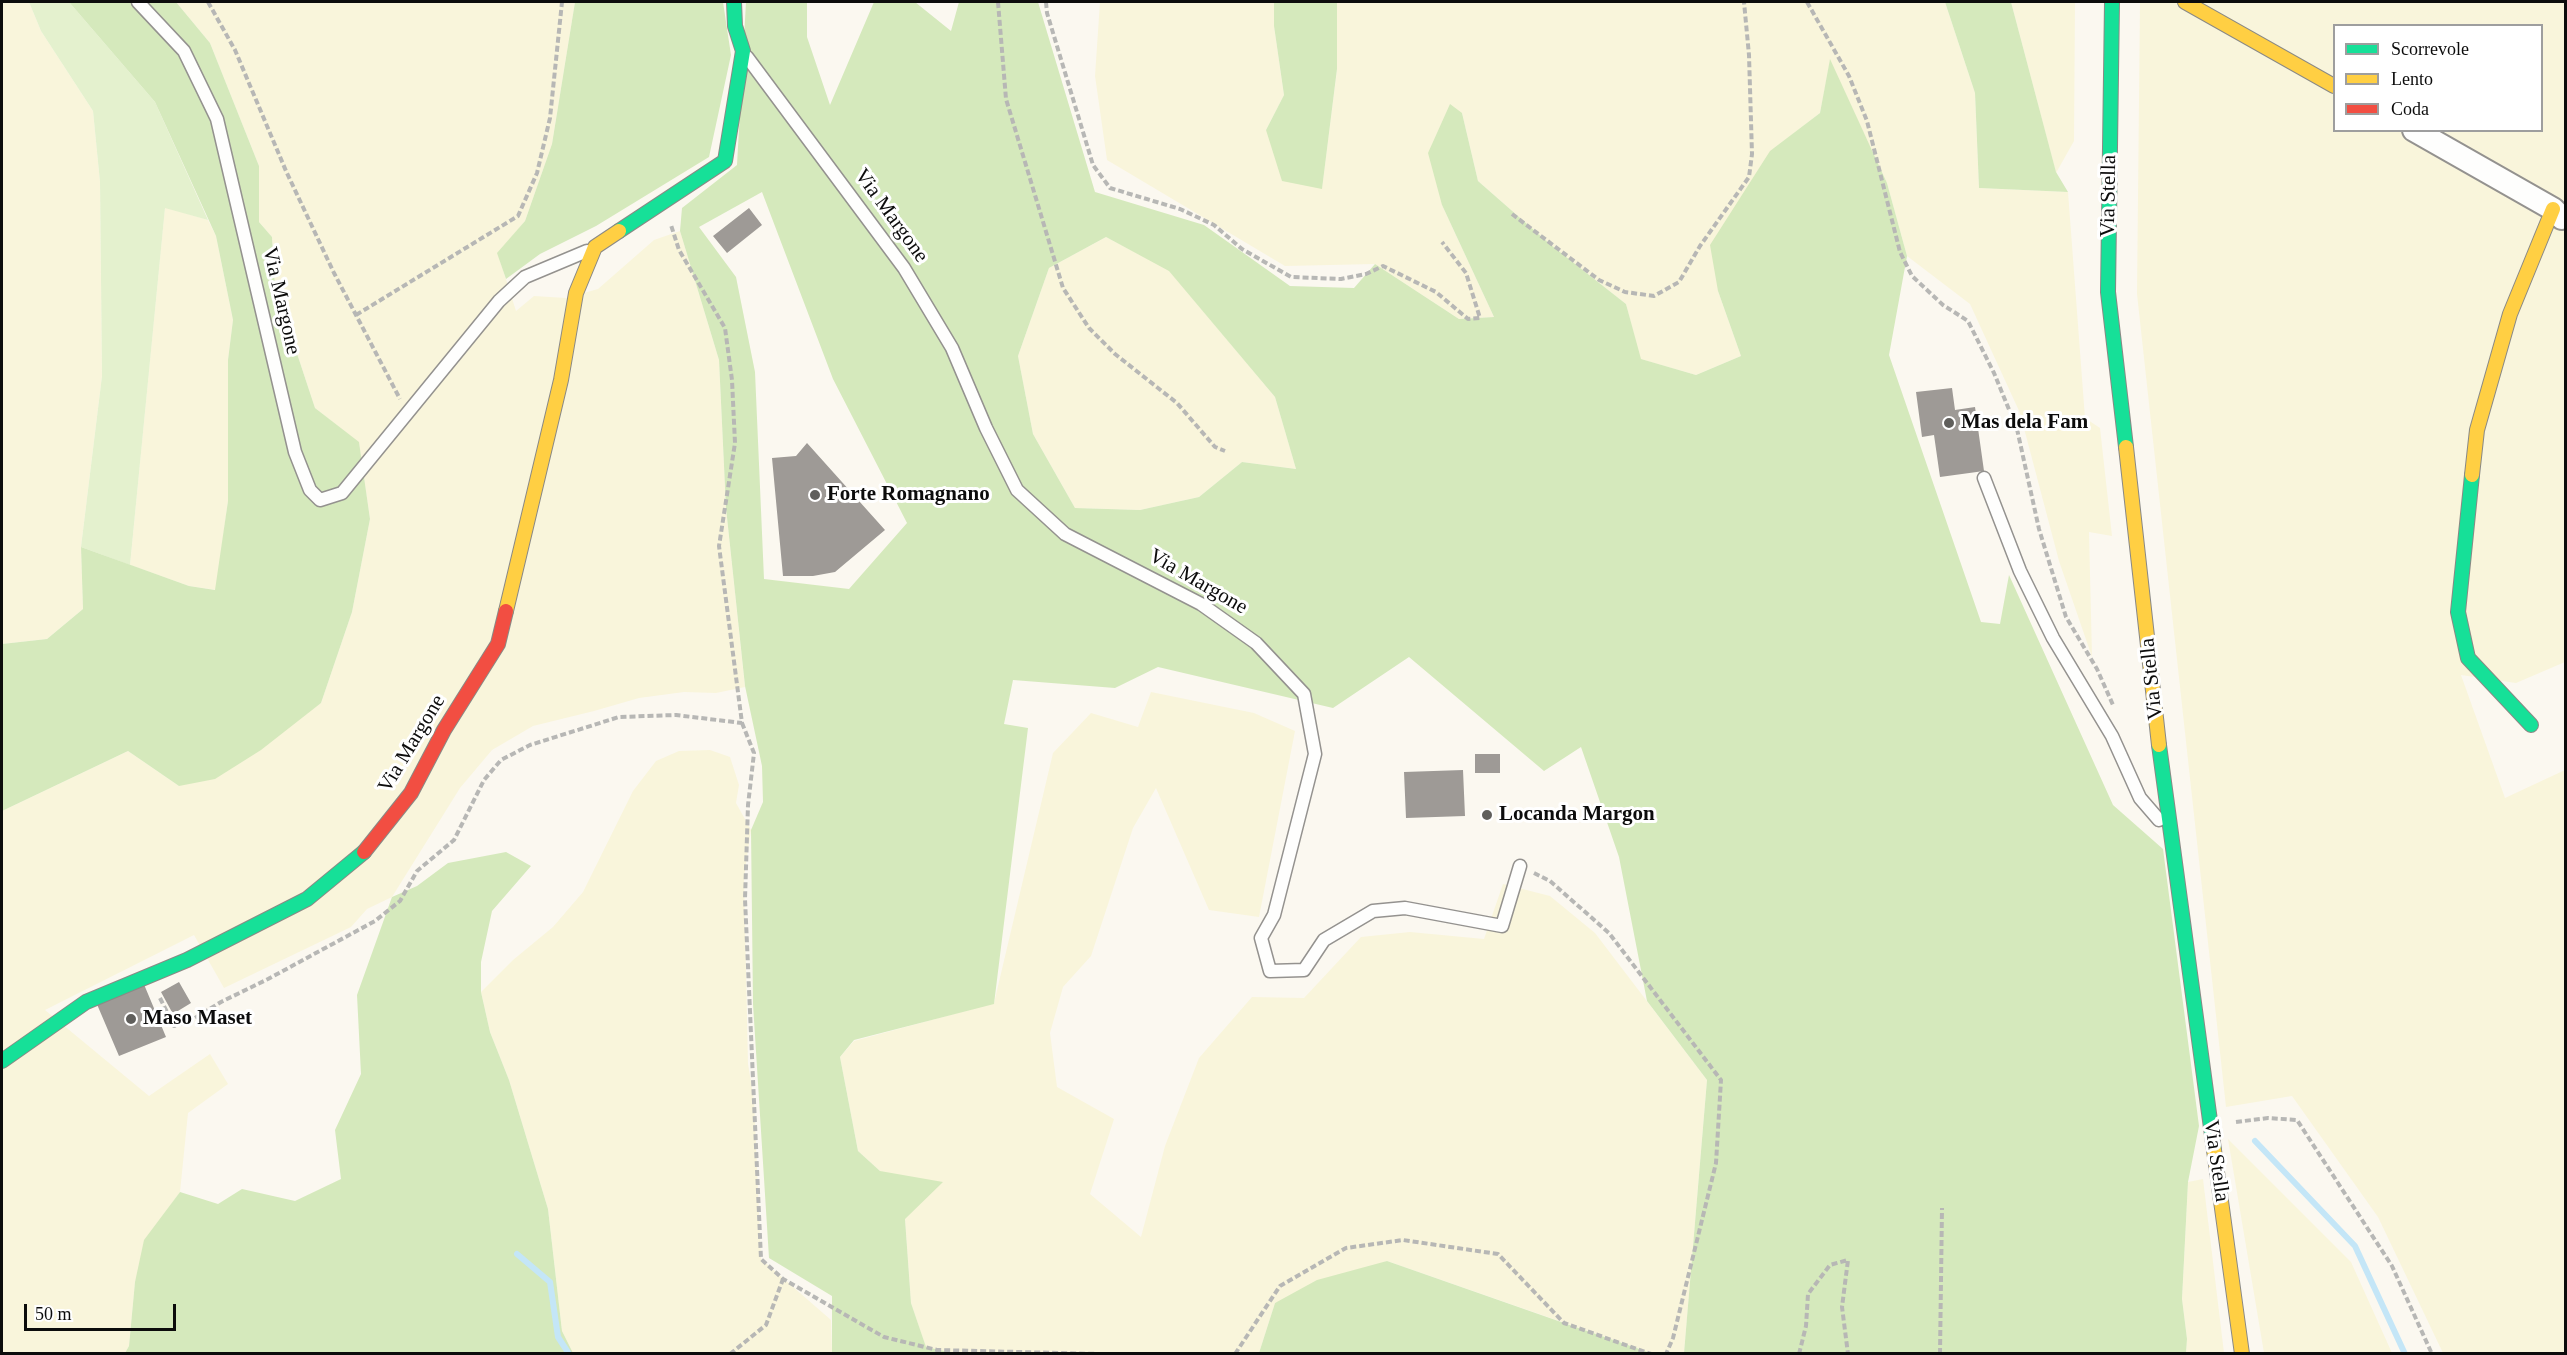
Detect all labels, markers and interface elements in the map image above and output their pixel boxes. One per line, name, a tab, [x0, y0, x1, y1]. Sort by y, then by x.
legend	[2333, 24, 2543, 132]
text: Scorrevole	[2391, 39, 2469, 59]
text: Lento	[2391, 69, 2433, 89]
text: Coda	[2391, 99, 2429, 119]
street label: Via Stella	[2096, 155, 2122, 237]
street label: Via Margone	[849, 164, 933, 268]
street label: Via Margone	[256, 245, 306, 357]
place label: Mas dela Fam	[1961, 410, 2088, 436]
marker: Mas dela Fam	[1942, 416, 1956, 430]
place label: Forte Romagnano	[827, 482, 990, 508]
marker: Forte Romagnano	[808, 488, 822, 502]
street label: Via Margone	[1144, 544, 1252, 620]
street label: Via Stella	[2135, 637, 2169, 721]
street label: Via Margone	[373, 690, 451, 798]
place label: Locanda Margon	[1499, 802, 1655, 828]
marker: Locanda Margon	[1480, 808, 1494, 822]
place label: Maso Maset	[143, 1006, 252, 1032]
marker: Maso Maset	[124, 1012, 138, 1026]
street label: Via Stella	[2198, 1119, 2234, 1203]
scale bar	[27, 1292, 178, 1330]
text: 50 m	[35, 1304, 72, 1324]

